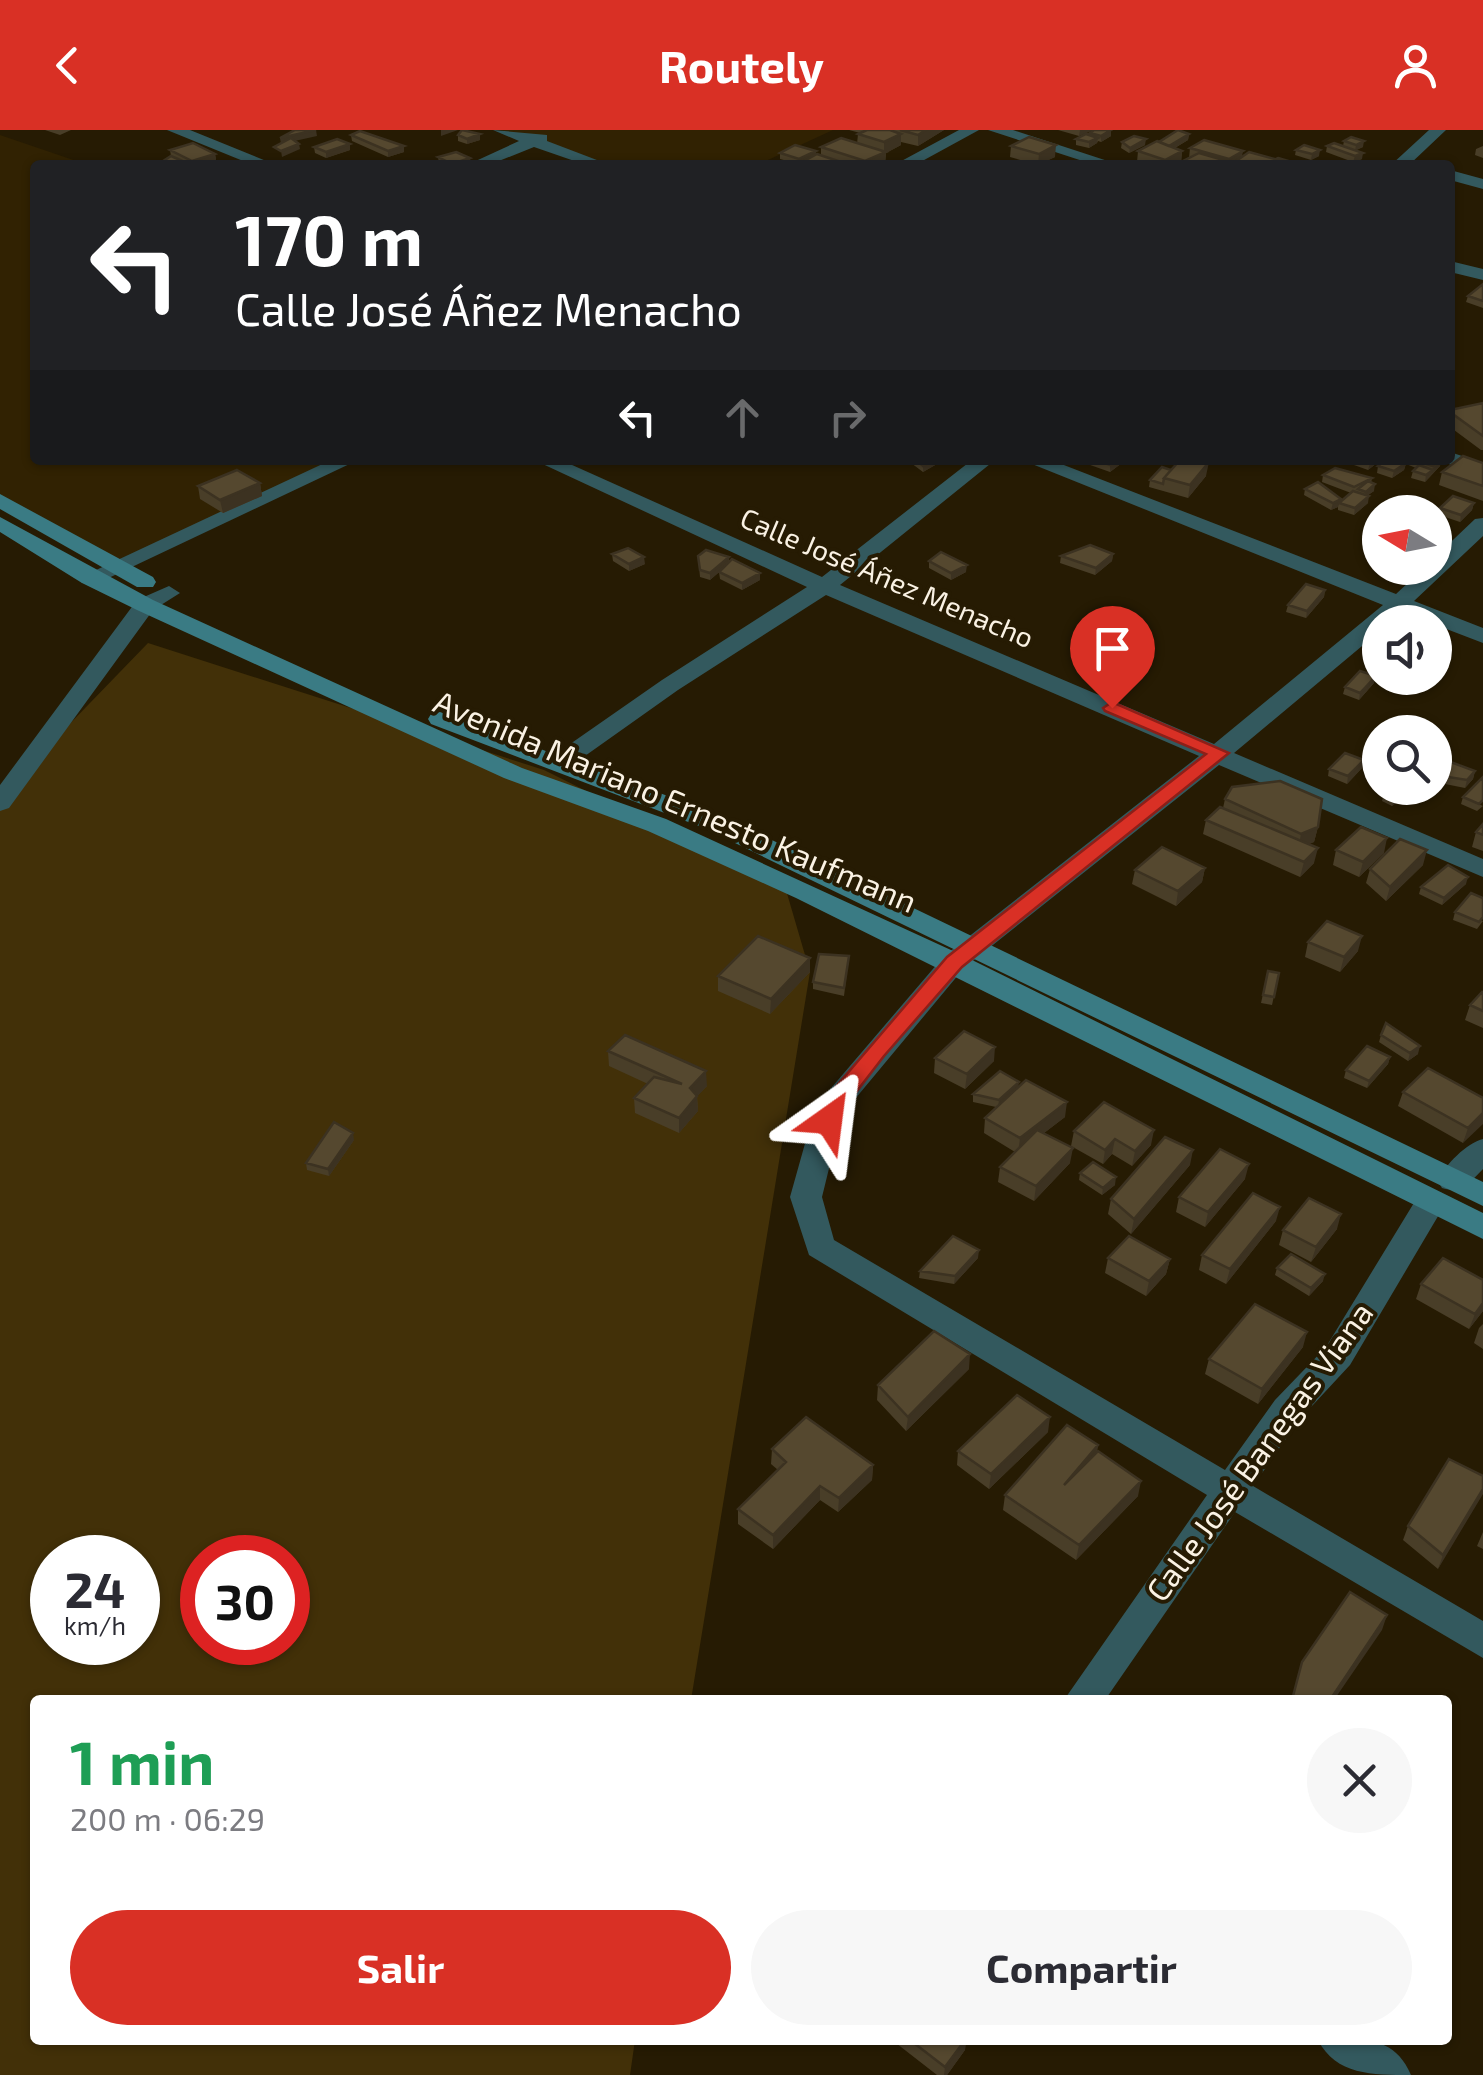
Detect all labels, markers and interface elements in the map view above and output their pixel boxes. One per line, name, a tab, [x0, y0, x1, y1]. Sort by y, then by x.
icon: back	[40, 38, 95, 93]
text: Routely	[659, 38, 824, 92]
icon: person	[1388, 38, 1443, 93]
text: 170 m	[235, 196, 423, 280]
icon: left	[70, 200, 200, 330]
text: Calle José Áñez Menacho	[235, 281, 742, 335]
icon: left	[610, 390, 665, 445]
icon: ahead	[715, 390, 770, 445]
icon: right	[820, 390, 875, 445]
north arrow	[1362, 495, 1452, 585]
map controls	[1362, 495, 1452, 805]
street label: Calle José Áñez Menacho	[736, 500, 1039, 654]
button: sound	[1362, 605, 1452, 695]
pin	[1070, 606, 1155, 709]
icon: arrive	[1085, 621, 1140, 676]
street label: Avenida Mariano Ernesto Kaufmann	[429, 681, 923, 919]
button: search	[1362, 715, 1452, 805]
position arrow	[777, 1068, 881, 1172]
street label: Calle José Banegas Viana	[1137, 1294, 1380, 1608]
speed limit sign: 30	[180, 1535, 310, 1665]
text: 24	[65, 1558, 125, 1618]
text: km/h	[64, 1610, 126, 1640]
text: 1 min	[70, 1725, 214, 1797]
button: close	[1307, 1728, 1412, 1833]
text: 200 m · 06:29	[70, 1799, 265, 1837]
button: Salir	[70, 1910, 731, 2025]
button: Compartir	[751, 1910, 1412, 2025]

